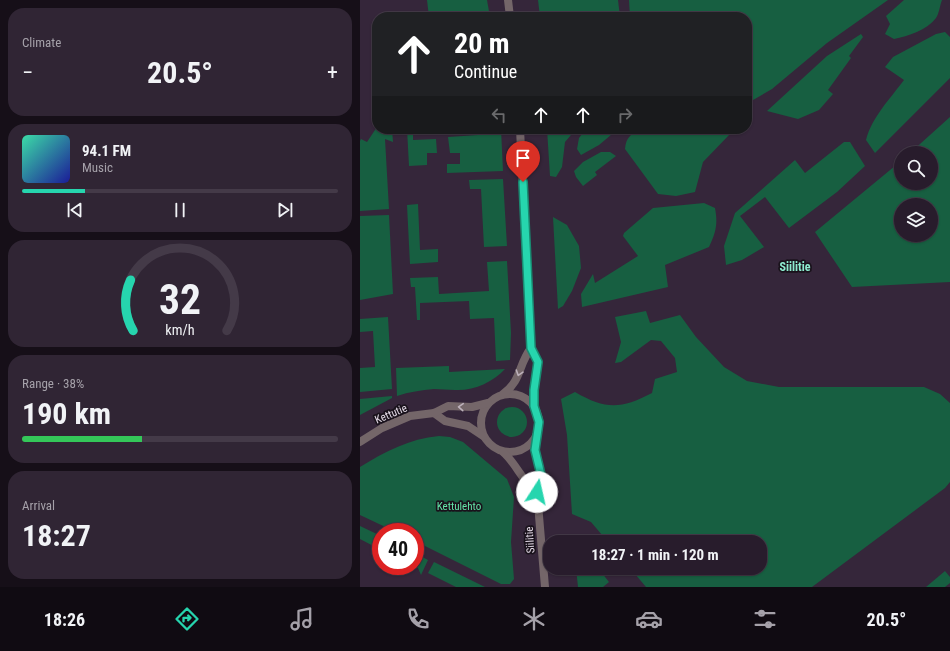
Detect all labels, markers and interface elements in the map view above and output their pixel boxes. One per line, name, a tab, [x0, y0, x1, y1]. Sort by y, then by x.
text: 20 m	[454, 27, 510, 60]
icon: ahead	[388, 28, 440, 80]
text: Climate	[22, 35, 61, 50]
text: 20.5°	[147, 55, 213, 90]
text: −	[22, 60, 33, 85]
text: +	[327, 60, 338, 85]
text: Continue	[454, 61, 517, 82]
icon: left	[488, 104, 510, 126]
icon: ahead	[530, 104, 552, 126]
icon: ahead	[572, 104, 594, 126]
icon: right	[614, 104, 636, 126]
pin	[506, 141, 540, 182]
text: 94.1 FM	[82, 142, 131, 160]
map controls	[894, 146, 938, 242]
button: search	[894, 146, 938, 190]
icon: arrive	[512, 147, 534, 169]
text: Music	[82, 160, 113, 175]
button: layers	[894, 198, 938, 242]
icon: previous	[64, 199, 86, 221]
icon: pause	[169, 199, 191, 221]
icon: next	[274, 199, 296, 221]
district label: Siilitie	[779, 260, 811, 274]
text: 32	[159, 275, 201, 324]
text: km/h	[165, 322, 195, 338]
one-way arrow	[516, 369, 524, 376]
text: Range · 38%	[22, 376, 84, 391]
text: 190 km	[22, 396, 111, 431]
street label: Kettutie	[373, 401, 409, 427]
one-way arrow	[458, 402, 464, 411]
position arrow	[516, 471, 558, 513]
text: Arrival	[22, 498, 55, 513]
park label: Kettulehto	[437, 500, 482, 513]
text: 18:27	[22, 518, 91, 553]
speed limit sign: 40	[372, 523, 424, 575]
street label: Siilitie	[523, 526, 537, 554]
text: 18:27 · 1 min · 120 m	[591, 546, 719, 564]
icon: directions	[173, 605, 201, 633]
icon: music	[288, 605, 316, 633]
icon: phone	[404, 605, 432, 633]
icon: climate	[520, 605, 548, 633]
icon: car	[635, 605, 663, 633]
icon: filters	[751, 605, 779, 633]
text: 18:26	[44, 609, 85, 630]
text: 20.5°	[867, 609, 906, 630]

